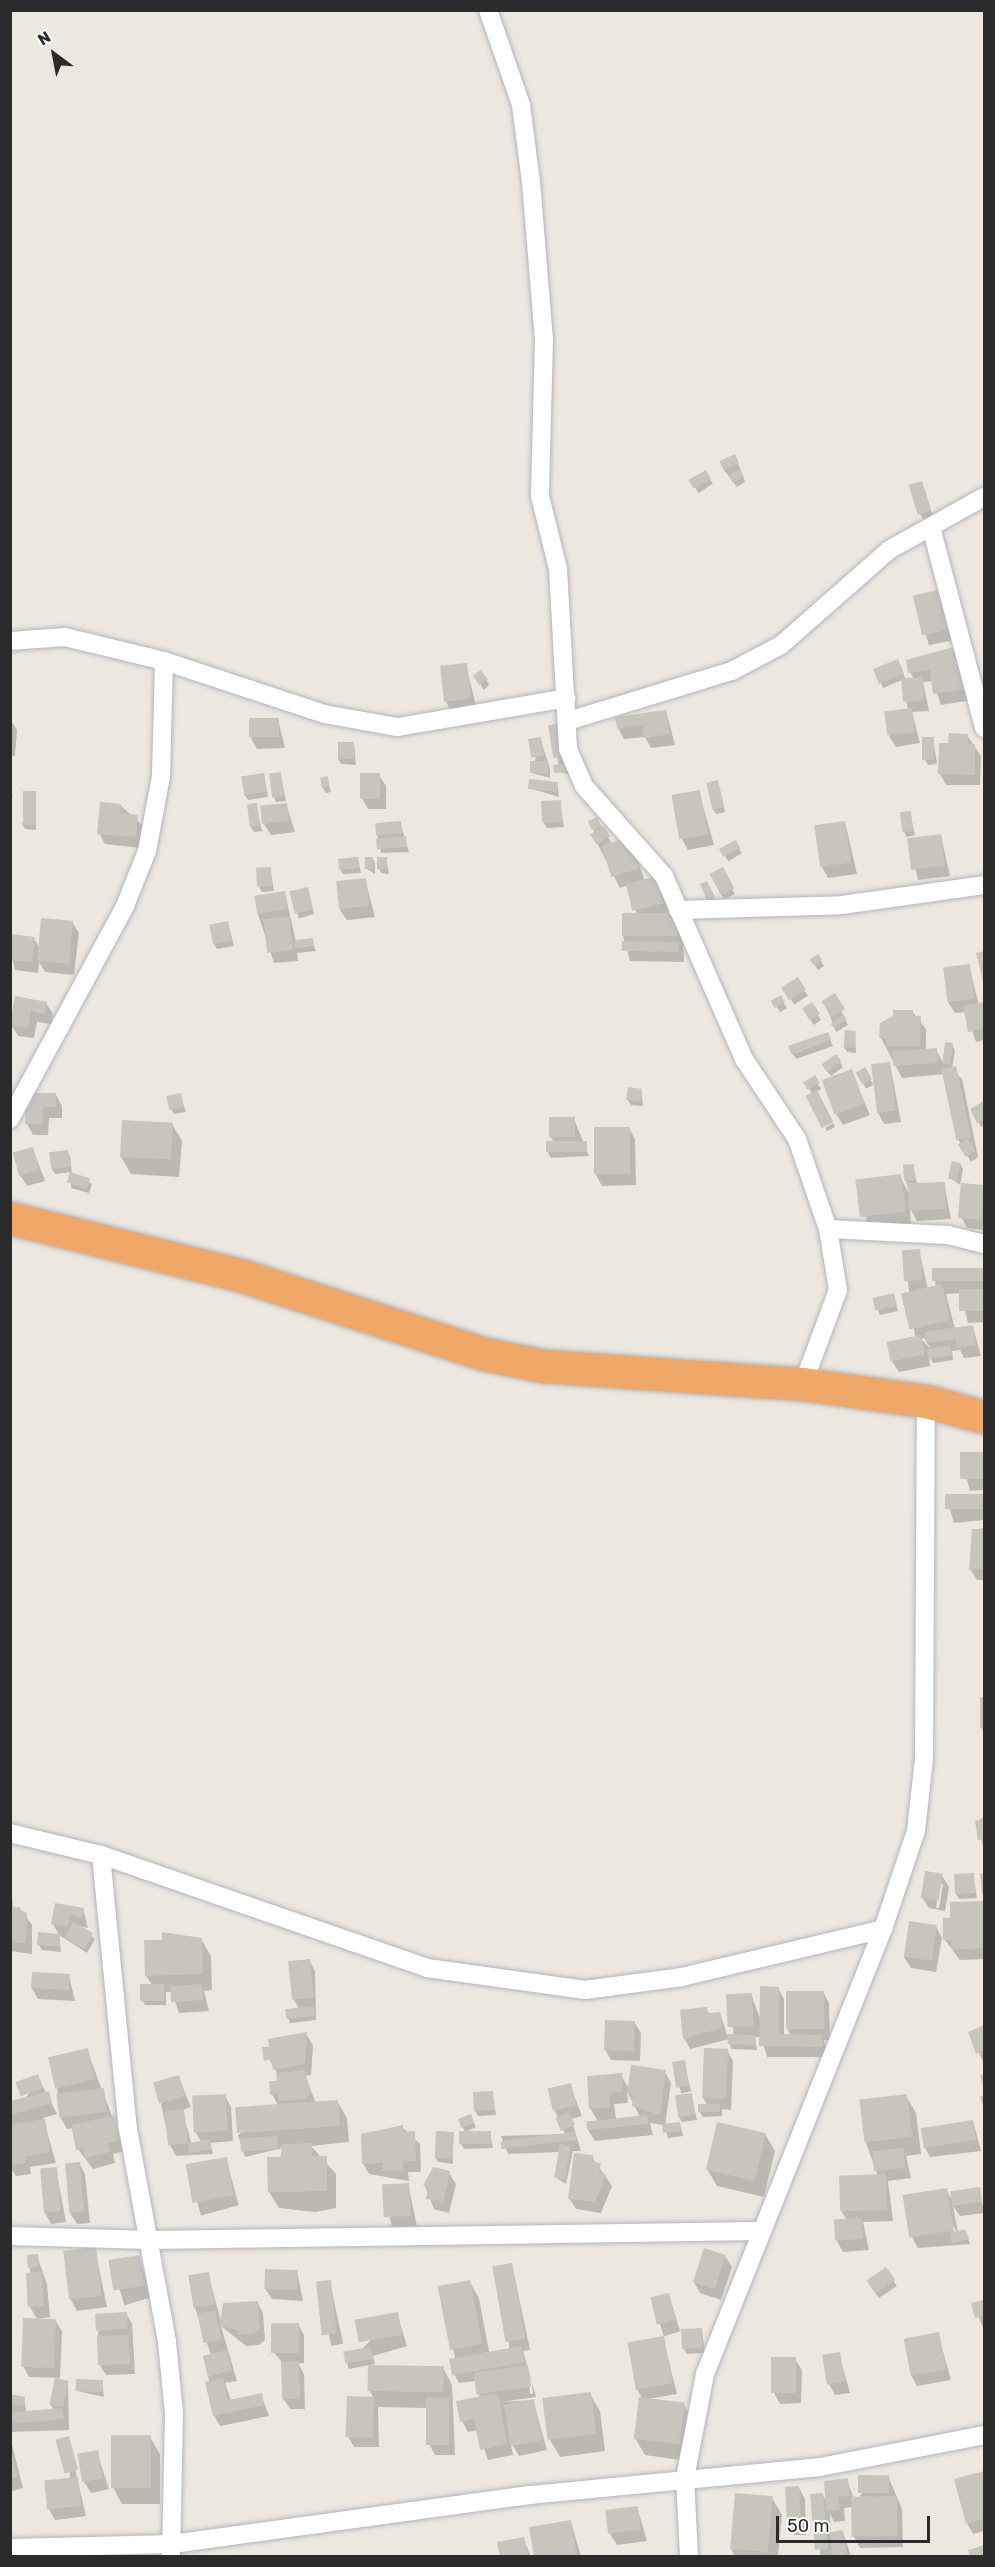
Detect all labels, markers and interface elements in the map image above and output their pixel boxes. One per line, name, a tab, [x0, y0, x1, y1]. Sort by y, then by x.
north arrow	[24, 24, 84, 84]
text: N	[34, 27, 54, 49]
scale bar	[779, 2504, 934, 2542]
text: 50 m	[787, 2515, 830, 2537]

